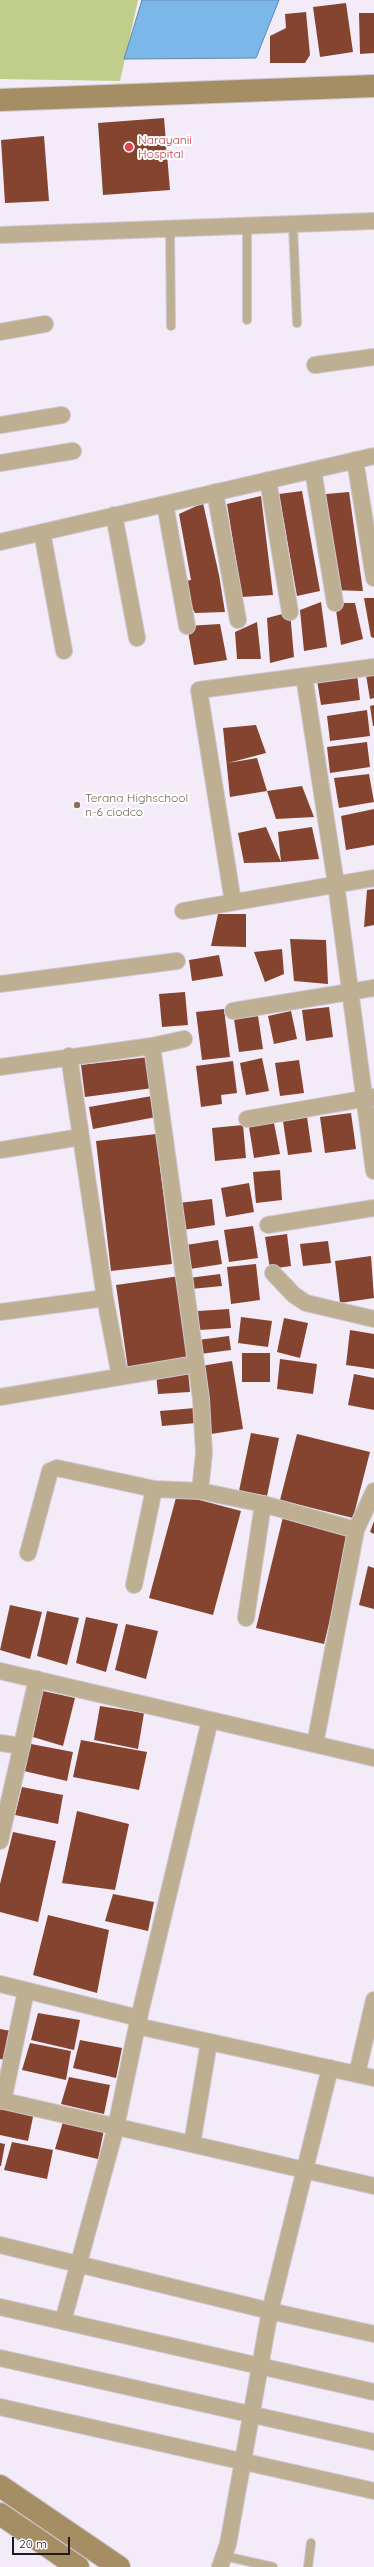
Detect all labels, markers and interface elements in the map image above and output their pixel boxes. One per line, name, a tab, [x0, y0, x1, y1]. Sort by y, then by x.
place label: Narayanii Hospital	[138, 133, 192, 161]
marker: Narayanii Hospital	[123, 141, 135, 153]
place label: Terana Highschool n-6 ciodco	[85, 791, 188, 819]
marker: Terana Highschool n-6 ciodco	[72, 800, 82, 810]
scale bar	[14, 2529, 72, 2555]
text: 20 m	[19, 2536, 47, 2551]

